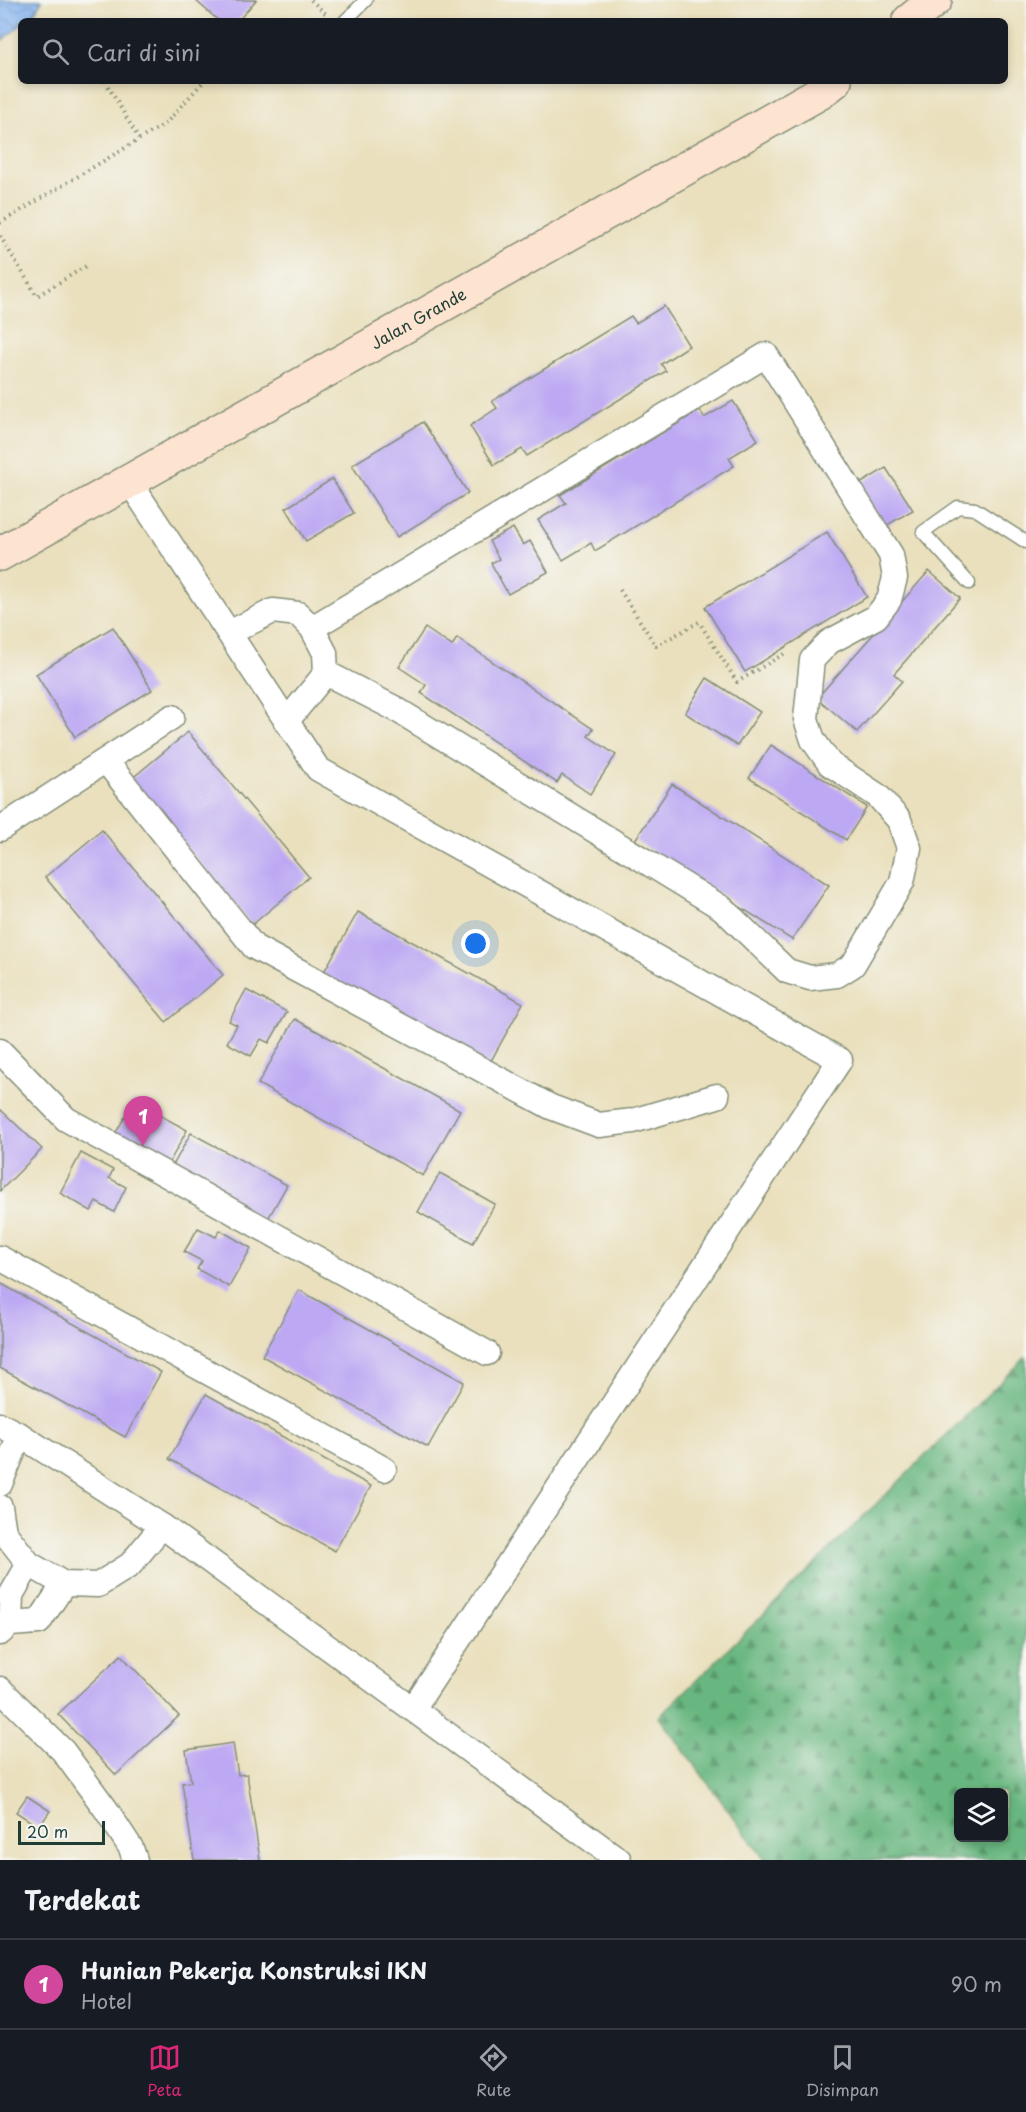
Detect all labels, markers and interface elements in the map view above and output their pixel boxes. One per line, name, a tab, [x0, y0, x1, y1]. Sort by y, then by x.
search box	[18, 18, 1008, 84]
icon: search	[39, 35, 72, 68]
text: Cari di sini	[87, 35, 200, 68]
street label: Jalan Grande	[366, 281, 470, 354]
your location	[461, 929, 490, 958]
pin: 1	[124, 1096, 162, 1146]
map controls	[954, 1788, 1008, 1842]
button: layers	[954, 1788, 1008, 1842]
scale bar	[18, 1818, 105, 1846]
text: 20 m	[27, 1819, 68, 1843]
text: Terdekat	[24, 1880, 141, 1919]
text: Hunian Pekerja Konstruksi IKN	[81, 1953, 427, 1986]
text: 1	[39, 1969, 48, 1999]
text: 90 m	[951, 1969, 1002, 1999]
text: Hotel	[81, 1986, 132, 2016]
tab: Peta	[147, 2041, 182, 2101]
tab: Rute	[476, 2041, 511, 2101]
tab: Disimpan	[806, 2041, 879, 2101]

